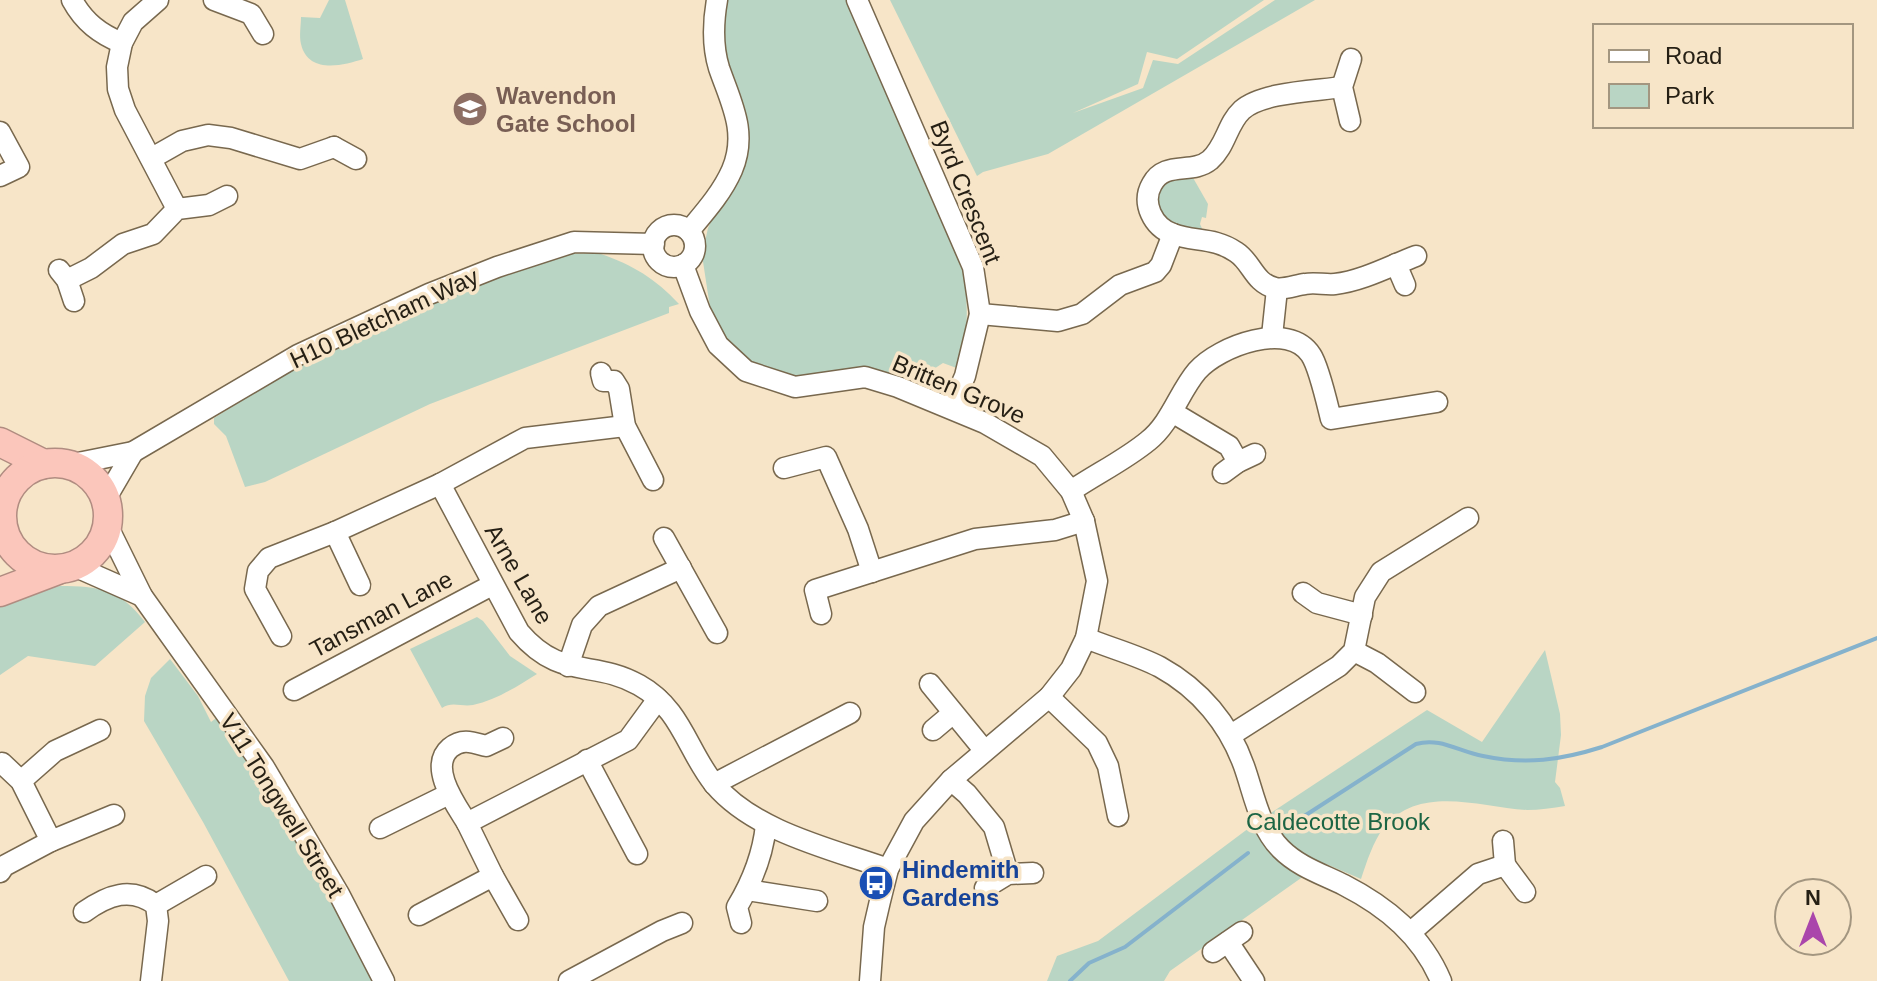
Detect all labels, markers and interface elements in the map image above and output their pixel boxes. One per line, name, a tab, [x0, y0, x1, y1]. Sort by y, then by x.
legend	[1593, 24, 1853, 128]
text: Road	[1665, 42, 1722, 69]
place label: Wavendon Gate School	[496, 82, 636, 137]
text: Park	[1665, 82, 1715, 109]
school or university icon: Wavendon Gate School	[451, 90, 489, 128]
street label: Byrd Crescent	[925, 116, 1007, 268]
street label: H10 Bletcham Way	[286, 263, 482, 373]
street label: Britten Grove	[889, 349, 1029, 429]
street label: Arne Lane	[480, 519, 558, 629]
street label: Tansman Lane	[305, 565, 457, 663]
street label: V11 Tongwell Street	[215, 708, 350, 902]
park label: Caldecotte Brook	[1246, 808, 1431, 835]
place label: Hindemith Gardens	[902, 856, 1019, 911]
bus stop icon: Hindemith Gardens	[857, 864, 895, 902]
north arrow	[1773, 877, 1853, 957]
text: N	[1805, 885, 1821, 910]

